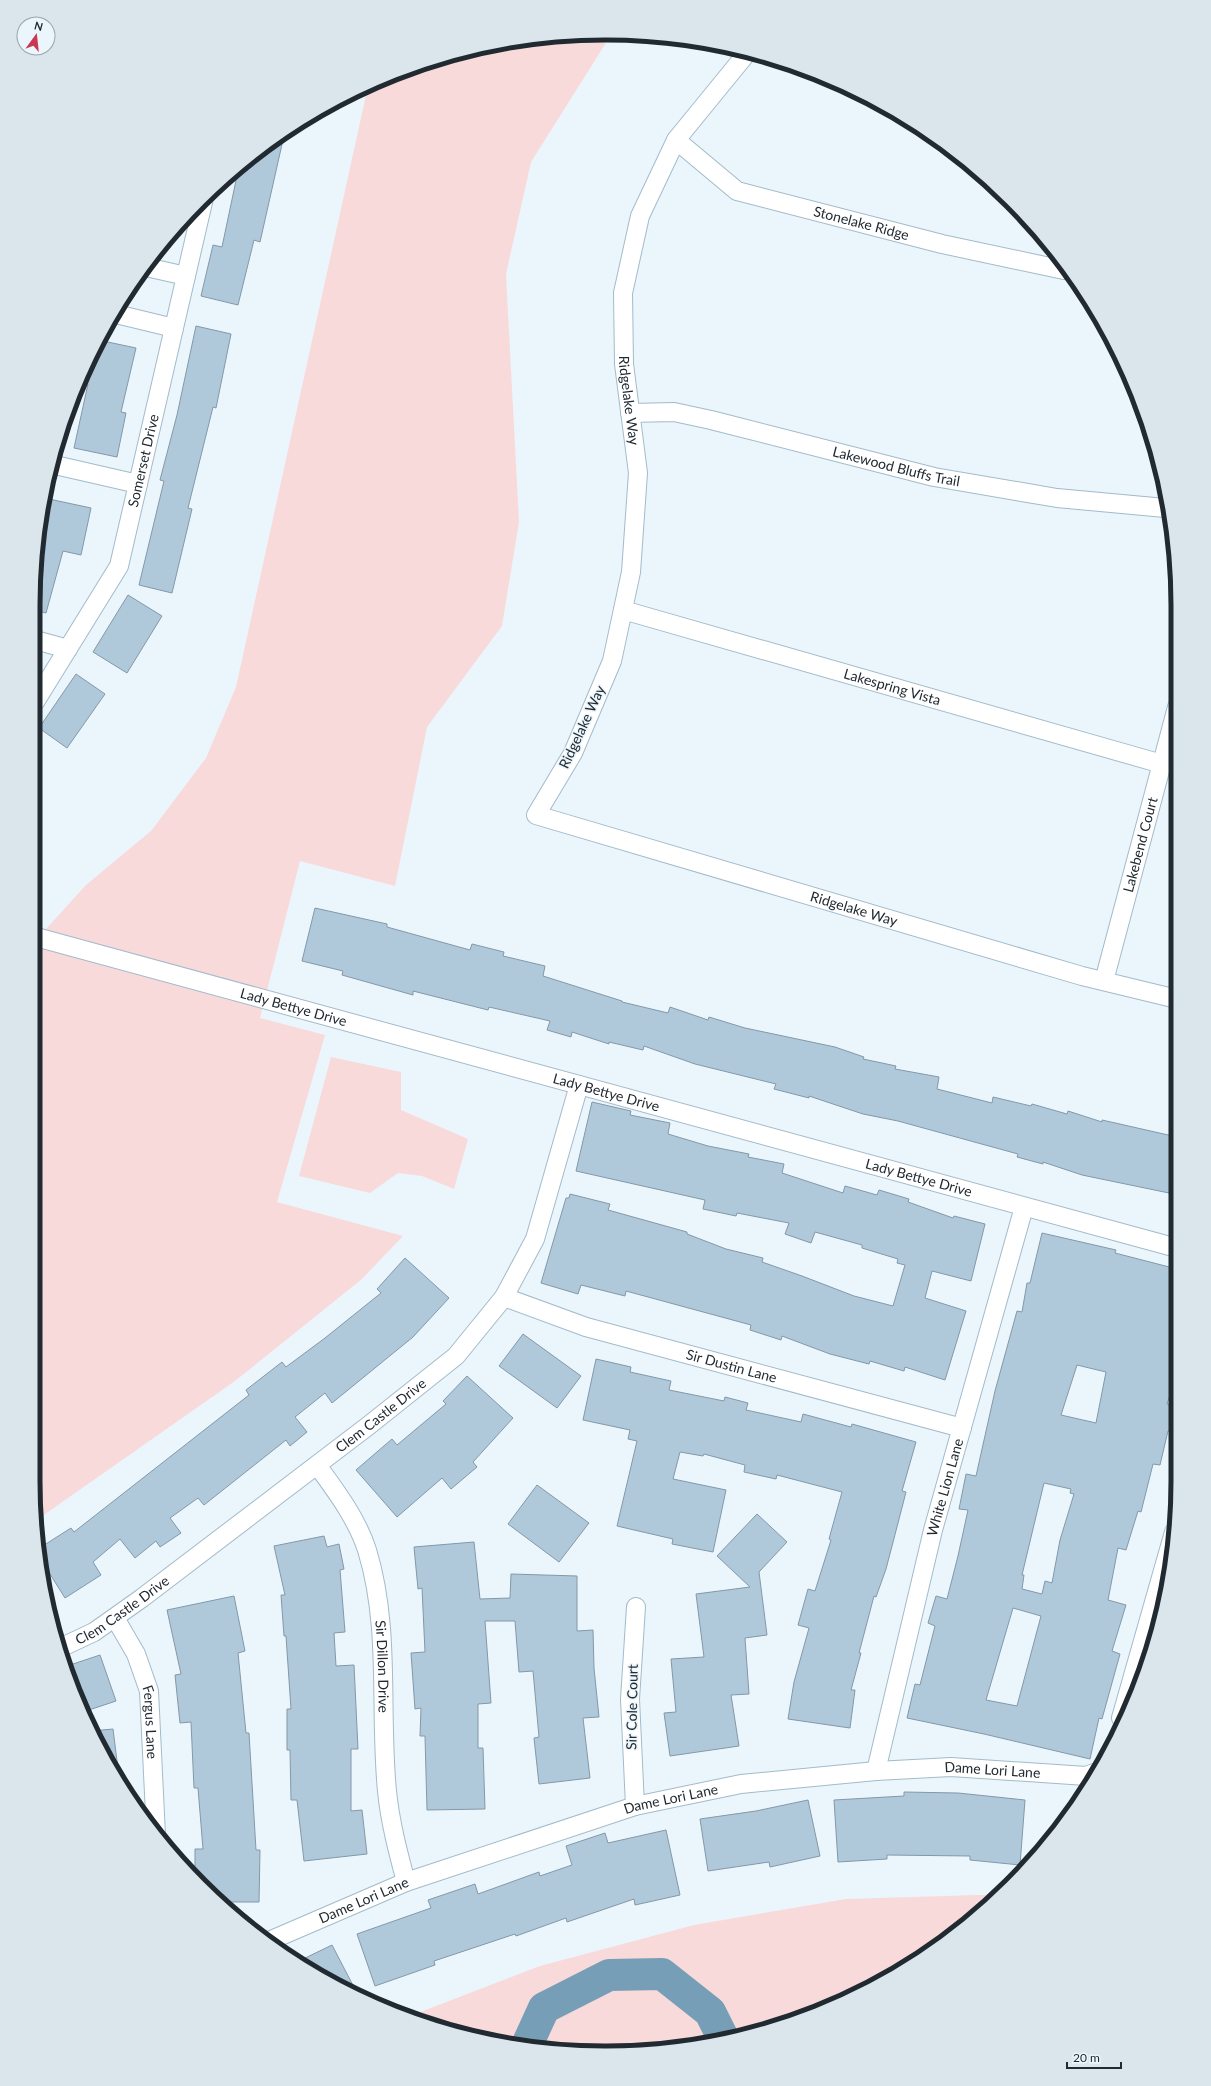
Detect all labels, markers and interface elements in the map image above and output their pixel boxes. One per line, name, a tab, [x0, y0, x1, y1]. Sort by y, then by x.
north arrow	[16, 16, 56, 56]
text: N	[33, 18, 44, 33]
street label: Stonelake Ridge	[812, 202, 911, 243]
street label: Ridgelake Way	[616, 356, 643, 447]
street label: Somerset Drive	[124, 412, 162, 509]
street label: Lakewood Bluffs Trail	[831, 442, 961, 489]
street label: Lakespring Vista	[842, 665, 943, 708]
street label: Ridgelake Way	[555, 682, 609, 771]
street label: Lakebend Court	[1119, 795, 1161, 894]
street label: Ridgelake Way	[809, 887, 900, 929]
street label: Lady Bettye Drive	[239, 984, 349, 1029]
street label: Lady Bettye Drive	[551, 1069, 662, 1115]
street label: Lady Bettye Drive	[864, 1155, 974, 1200]
street label: Sir Dustin Lane	[684, 1345, 779, 1386]
street label: Clem Castle Drive	[332, 1374, 429, 1456]
street label: White Lion Lane	[923, 1436, 966, 1538]
street label: Clem Castle Drive	[72, 1572, 172, 1648]
street label: Sir Dillon Drive	[372, 1619, 393, 1713]
street label: Sir Cole Court	[622, 1664, 641, 1750]
street label: Fergus Lane	[140, 1683, 161, 1759]
street label: Dame Lori Lane	[944, 1758, 1041, 1781]
street label: Dame Lori Lane	[621, 1780, 719, 1817]
street label: Dame Lori Lane	[316, 1873, 411, 1927]
scale bar	[1067, 2044, 1121, 2070]
text: 20 m	[1073, 2050, 1100, 2065]

